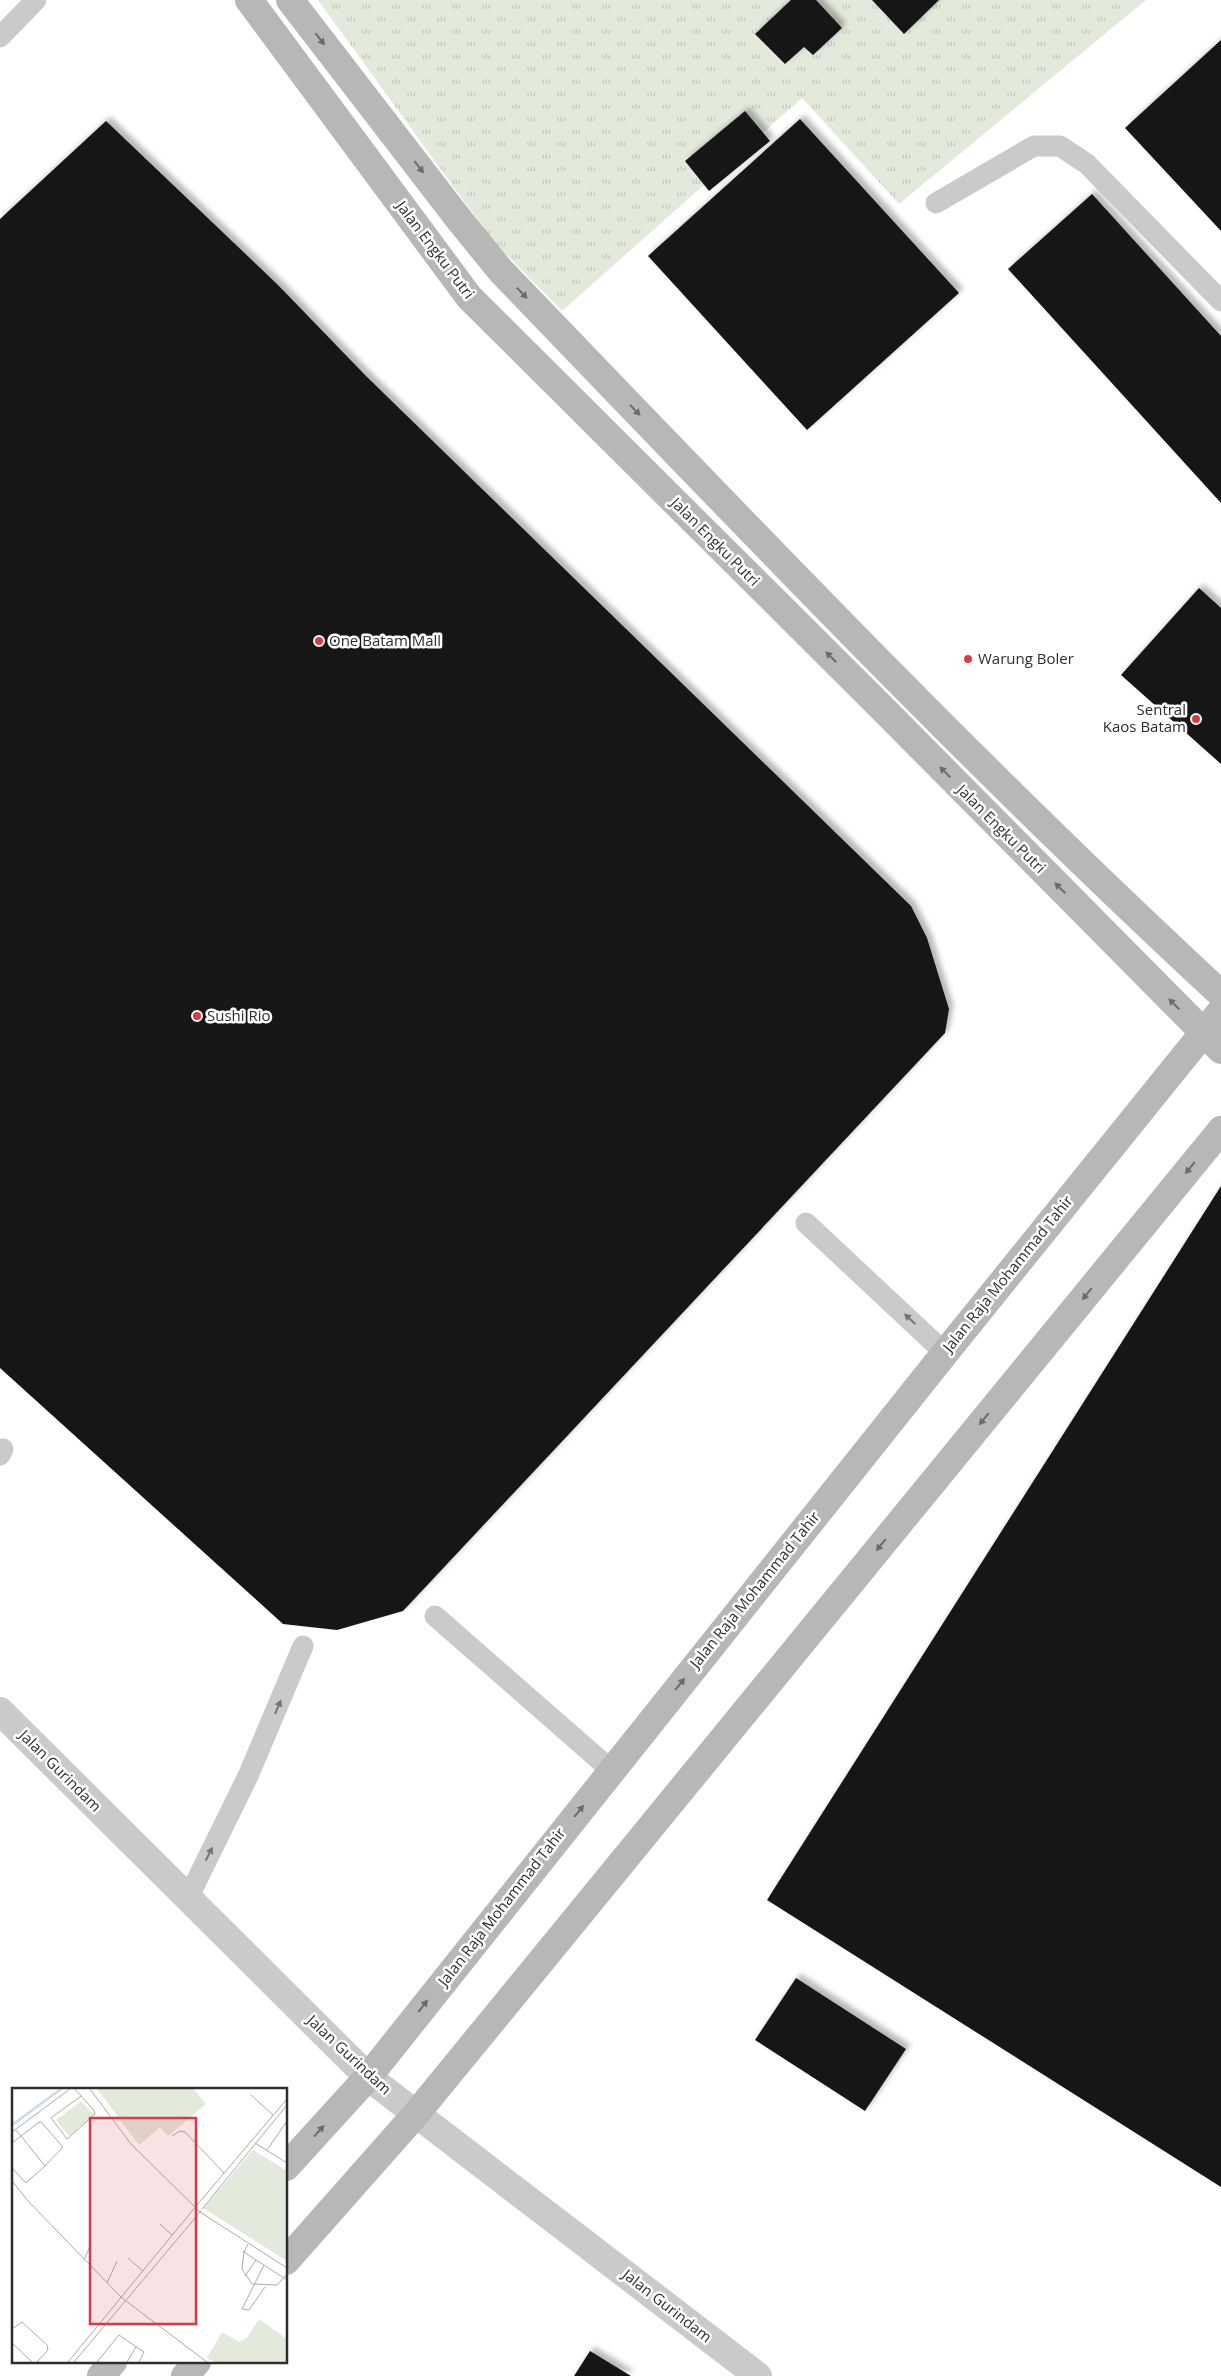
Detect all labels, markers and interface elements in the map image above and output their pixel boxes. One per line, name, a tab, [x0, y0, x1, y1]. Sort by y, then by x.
one-way arrow	[314, 32, 325, 45]
one-way arrow	[413, 161, 424, 174]
street label: Jalan Engku Putri	[391, 195, 479, 302]
one-way arrow	[516, 286, 528, 298]
one-way arrow	[629, 403, 641, 415]
street label: Jalan Engku Putri	[666, 491, 764, 590]
place label: One Batam Mall	[329, 630, 441, 650]
marker: One Batam Mall	[313, 635, 325, 647]
place label: Warung Boler	[978, 648, 1074, 668]
one-way arrow	[825, 651, 837, 663]
marker: Warung Boler	[962, 653, 974, 665]
place label: Sentral Kaos Batam	[1103, 699, 1186, 736]
marker: Sentral Kaos Batam	[1190, 713, 1202, 725]
one-way arrow	[940, 766, 952, 778]
street label: Jalan Engku Putri	[952, 778, 1050, 877]
one-way arrow	[1054, 882, 1066, 894]
one-way arrow	[1168, 998, 1180, 1010]
place label: Sushi Rio	[207, 1005, 271, 1025]
marker: Sushi Rio	[191, 1010, 203, 1022]
one-way arrow	[1185, 1161, 1196, 1174]
street label: Jalan Raja Mohammad Tahir	[936, 1191, 1077, 1357]
one-way arrow	[1082, 1287, 1093, 1300]
one-way arrow	[904, 1313, 916, 1325]
one-way arrow	[979, 1413, 990, 1426]
street label: Jalan Raja Mohammad Tahir	[683, 1507, 824, 1673]
one-way arrow	[876, 1538, 887, 1551]
one-way arrow	[675, 1678, 686, 1691]
one-way arrow	[274, 1700, 282, 1714]
street label: Jalan Gurindam	[14, 1724, 106, 1816]
one-way arrow	[573, 1804, 584, 1817]
street label: Jalan Raja Mohammad Tahir	[432, 1823, 569, 1991]
one-way arrow	[206, 1847, 214, 1861]
one-way arrow	[418, 2000, 429, 2013]
street label: Jalan Gurindam	[302, 2009, 396, 2098]
inset map	[12, 2088, 288, 2364]
one-way arrow	[313, 2125, 325, 2137]
street label: Jalan Gurindam	[617, 2263, 716, 2346]

